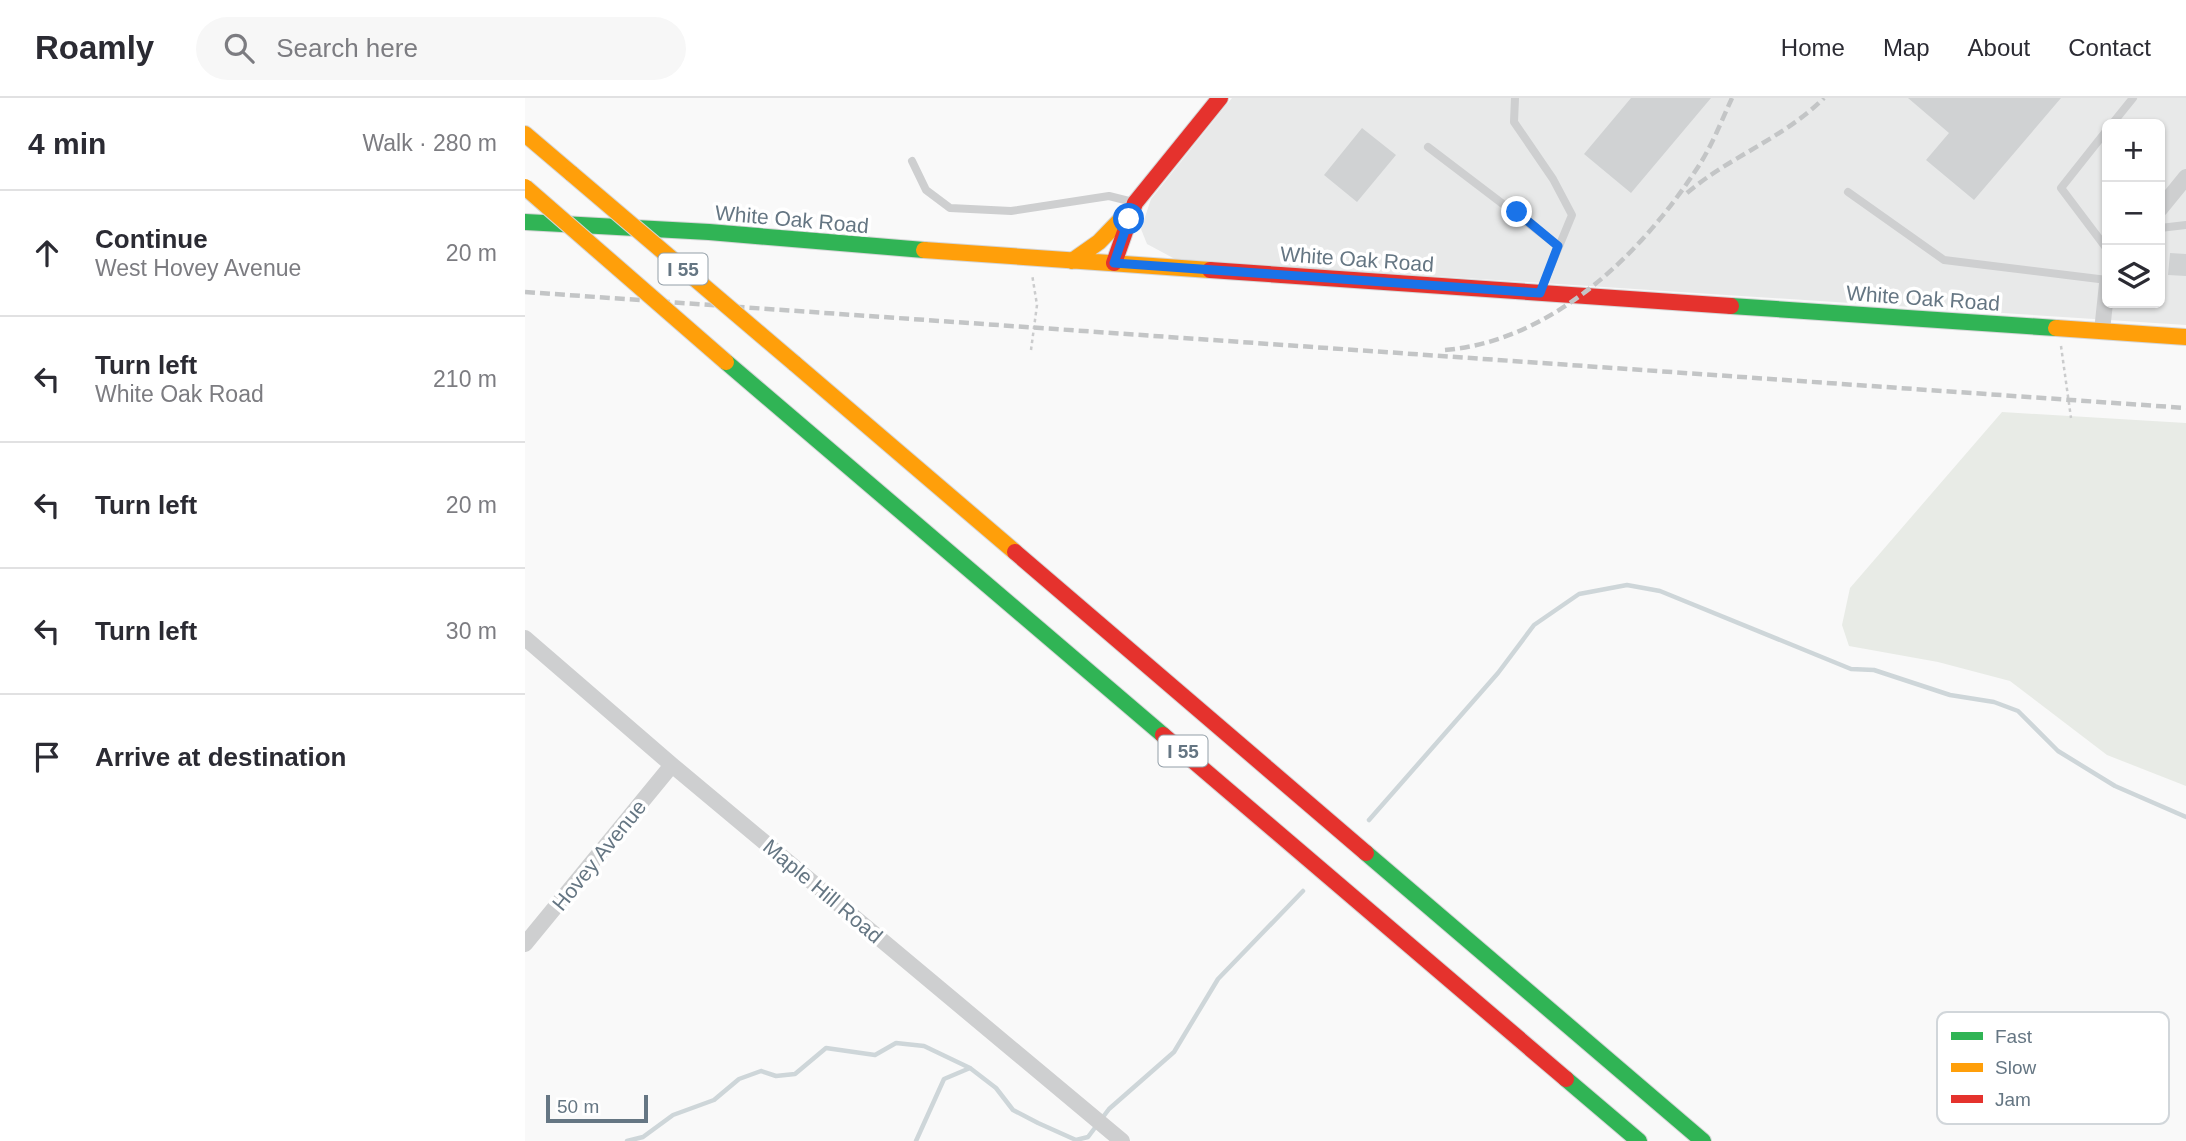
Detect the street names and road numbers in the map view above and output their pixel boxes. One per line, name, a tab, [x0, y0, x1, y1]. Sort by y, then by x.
street label: White Oak Road	[714, 201, 870, 237]
street label: White Oak Road	[1279, 242, 1435, 276]
road number: I 55	[659, 253, 707, 284]
street label: White Oak Road	[1845, 281, 2001, 315]
road number: I 55	[1159, 736, 1207, 766]
street label: Hovey Avenue	[548, 795, 650, 915]
street label: Maple Hill Road	[759, 835, 887, 947]

